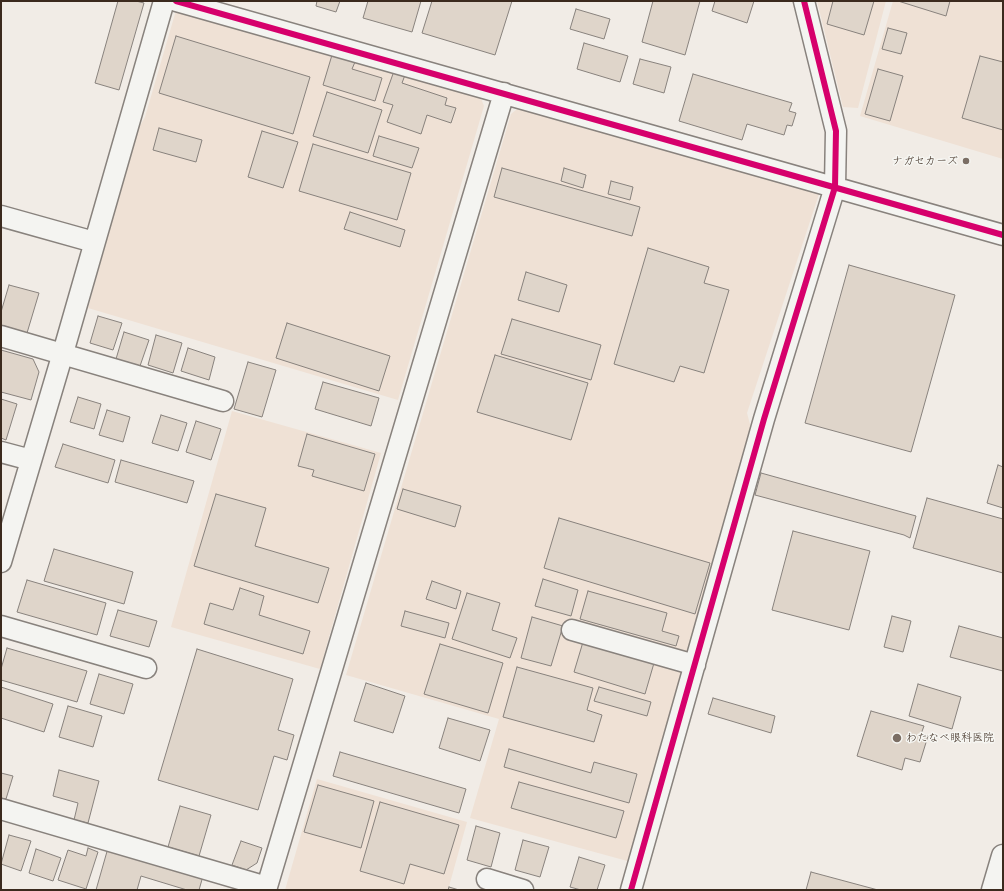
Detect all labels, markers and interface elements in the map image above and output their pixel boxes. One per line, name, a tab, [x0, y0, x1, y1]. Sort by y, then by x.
place label: ナガセカーズ	[892, 154, 958, 168]
marker: ナガセカーズ	[961, 156, 971, 166]
place label: わたなべ眼科医院	[906, 731, 994, 745]
marker: わたなべ眼科医院	[891, 732, 903, 744]

